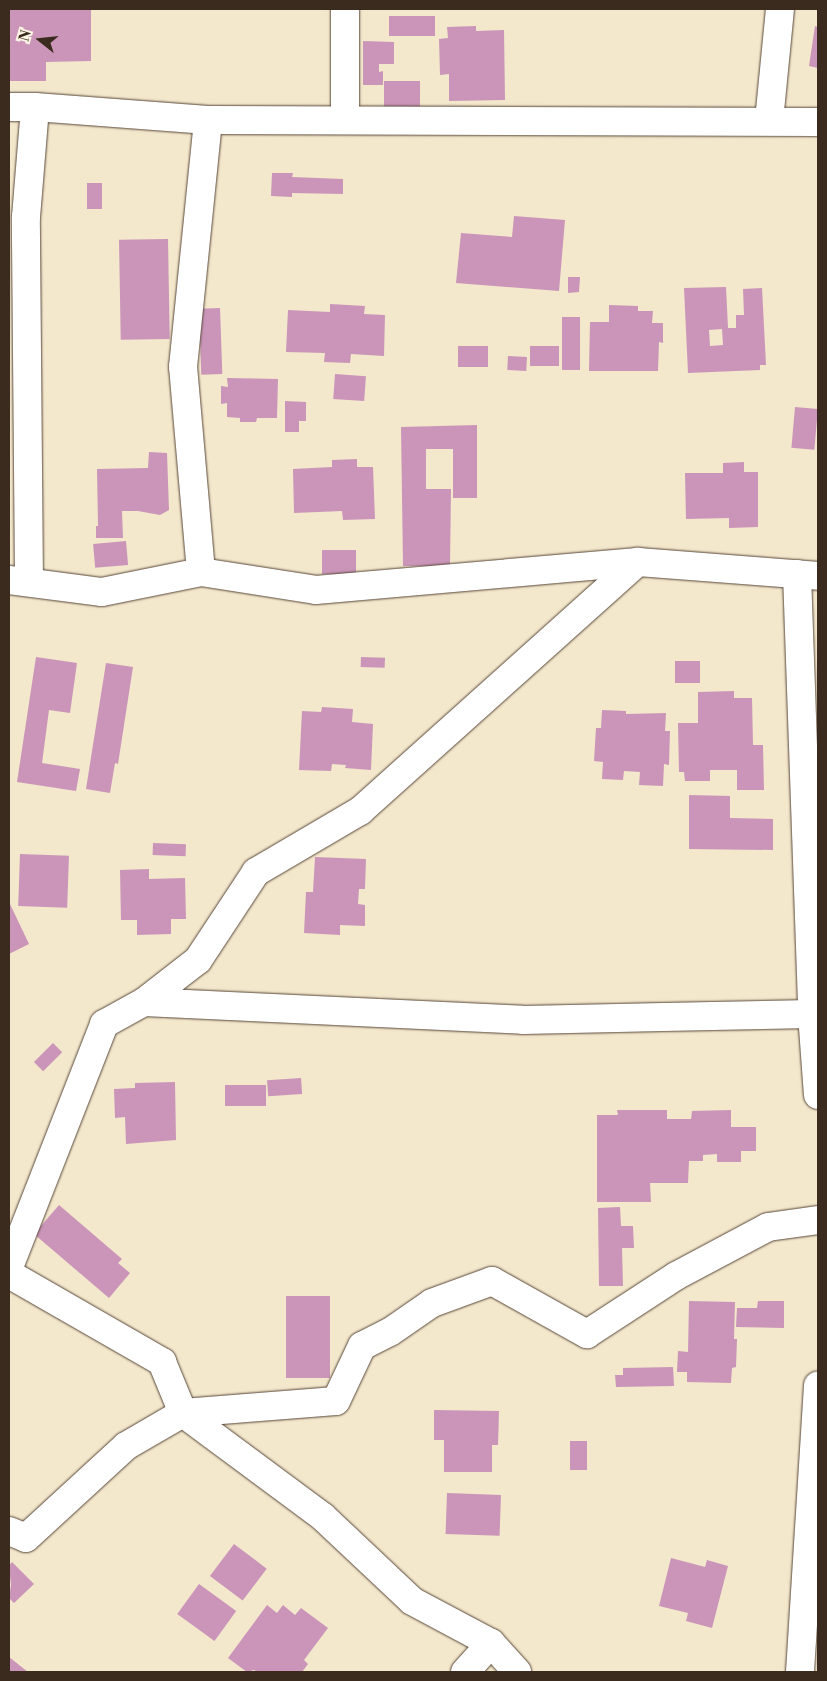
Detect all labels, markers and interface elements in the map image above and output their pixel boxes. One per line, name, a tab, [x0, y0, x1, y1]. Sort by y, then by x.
north arrow	[15, 15, 65, 65]
text: N	[15, 28, 36, 44]

